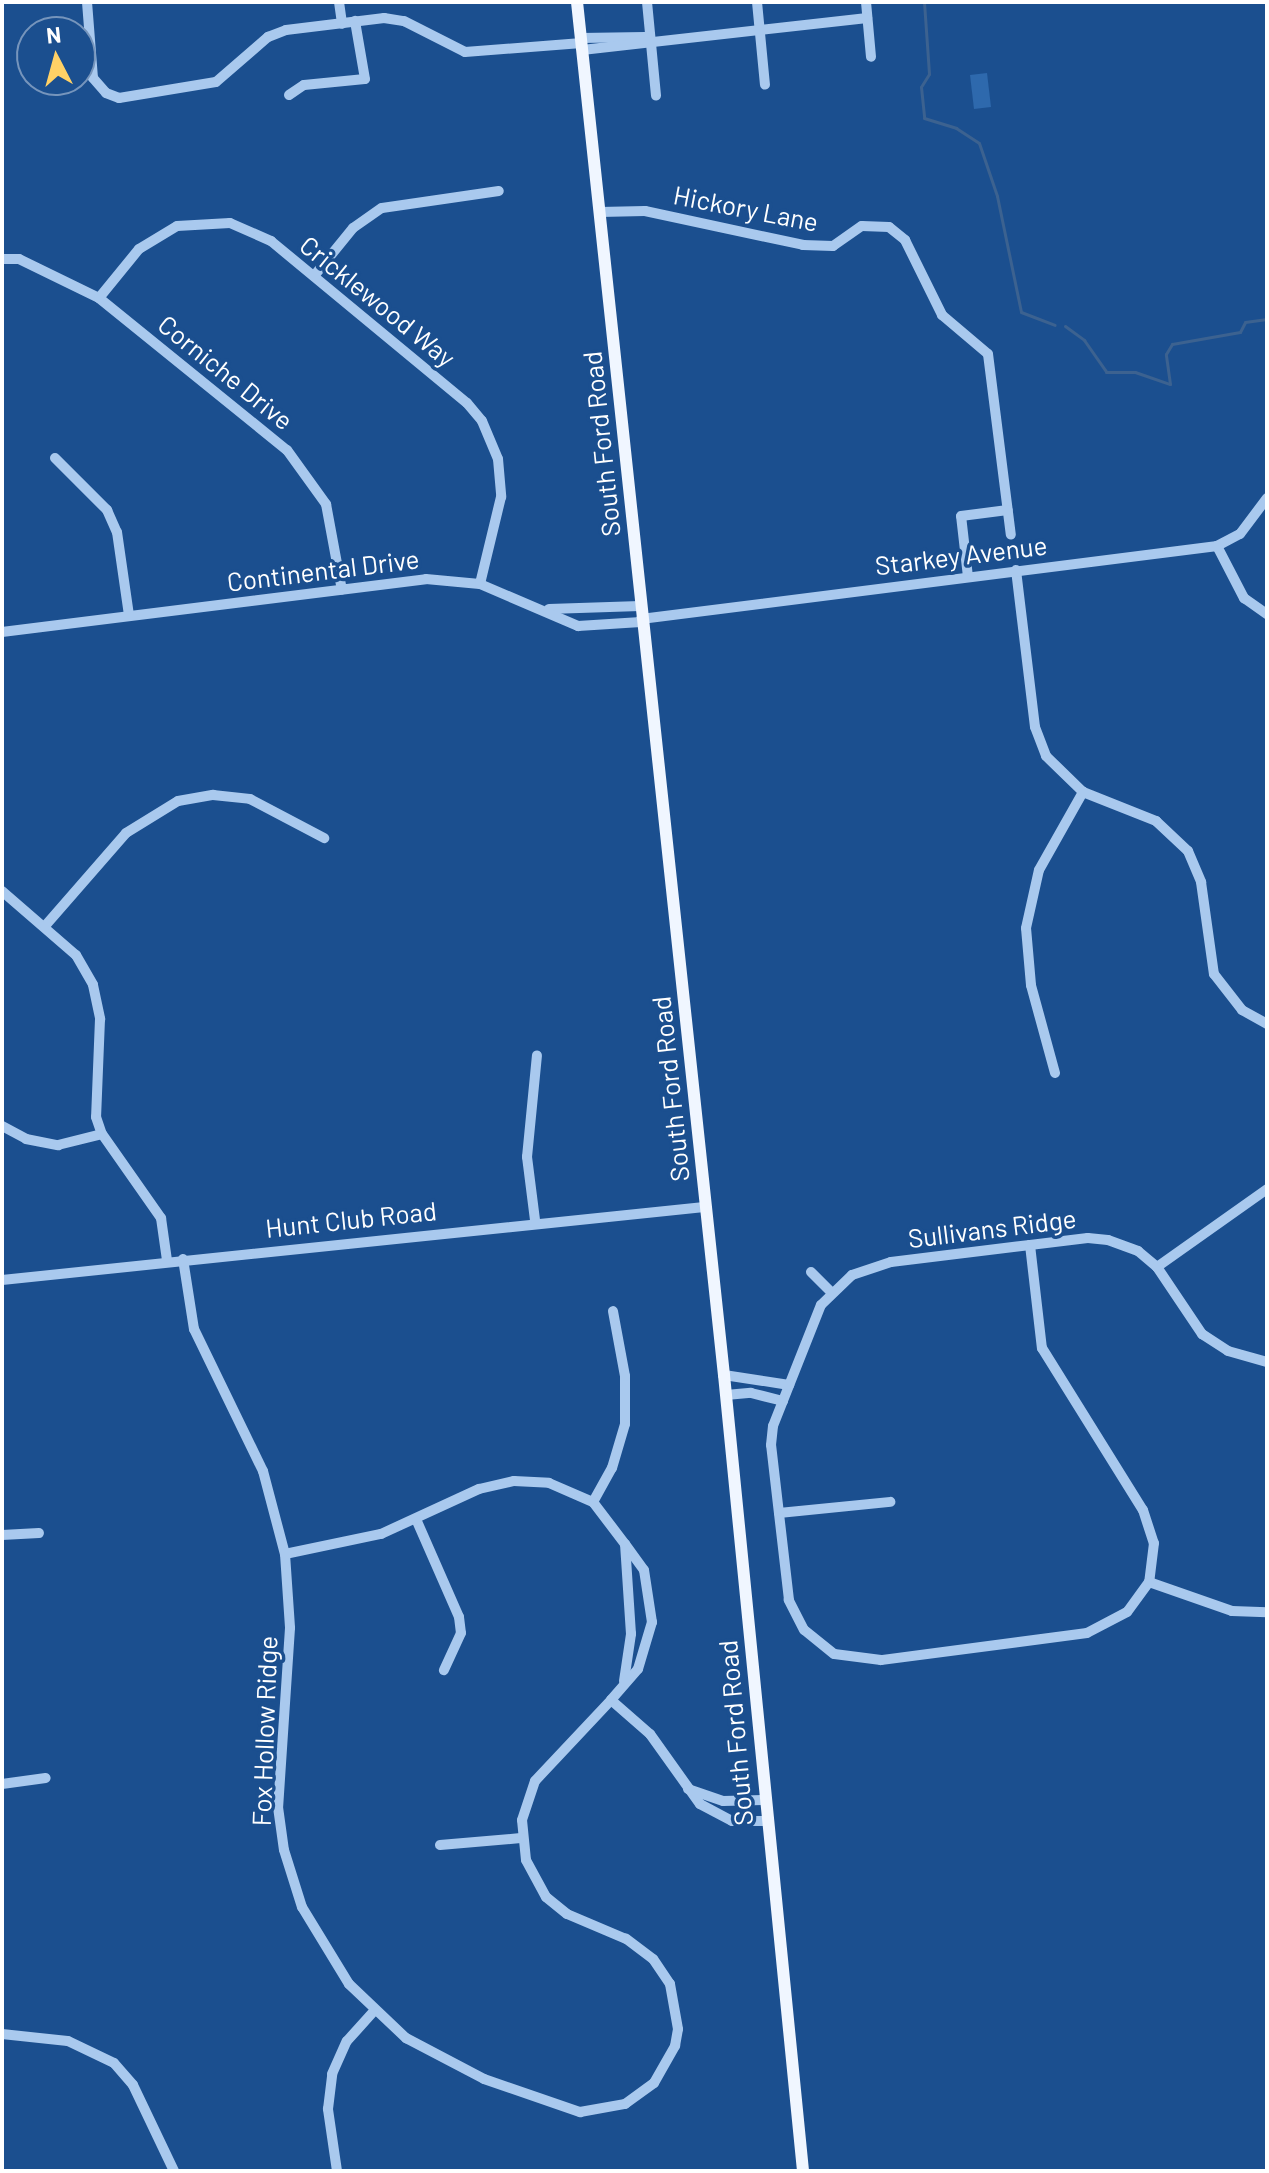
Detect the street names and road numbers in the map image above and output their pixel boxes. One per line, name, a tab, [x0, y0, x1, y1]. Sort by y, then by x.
street label: Hickory Lane	[671, 179, 821, 237]
street label: Cricklewood Way	[294, 229, 462, 373]
street label: Corniche Drive	[152, 308, 300, 436]
street label: South Ford Road	[576, 350, 626, 538]
street label: Starkey Avenue	[873, 529, 1049, 581]
street label: Continental Drive	[225, 543, 421, 597]
street label: South Ford Road	[645, 995, 695, 1183]
street label: Hunt Club Road	[264, 1194, 438, 1244]
street label: Sullivans Ridge	[906, 1202, 1078, 1254]
street label: Fox Hollow Ridge	[245, 1635, 283, 1827]
street label: South Ford Road	[711, 1639, 759, 1827]

